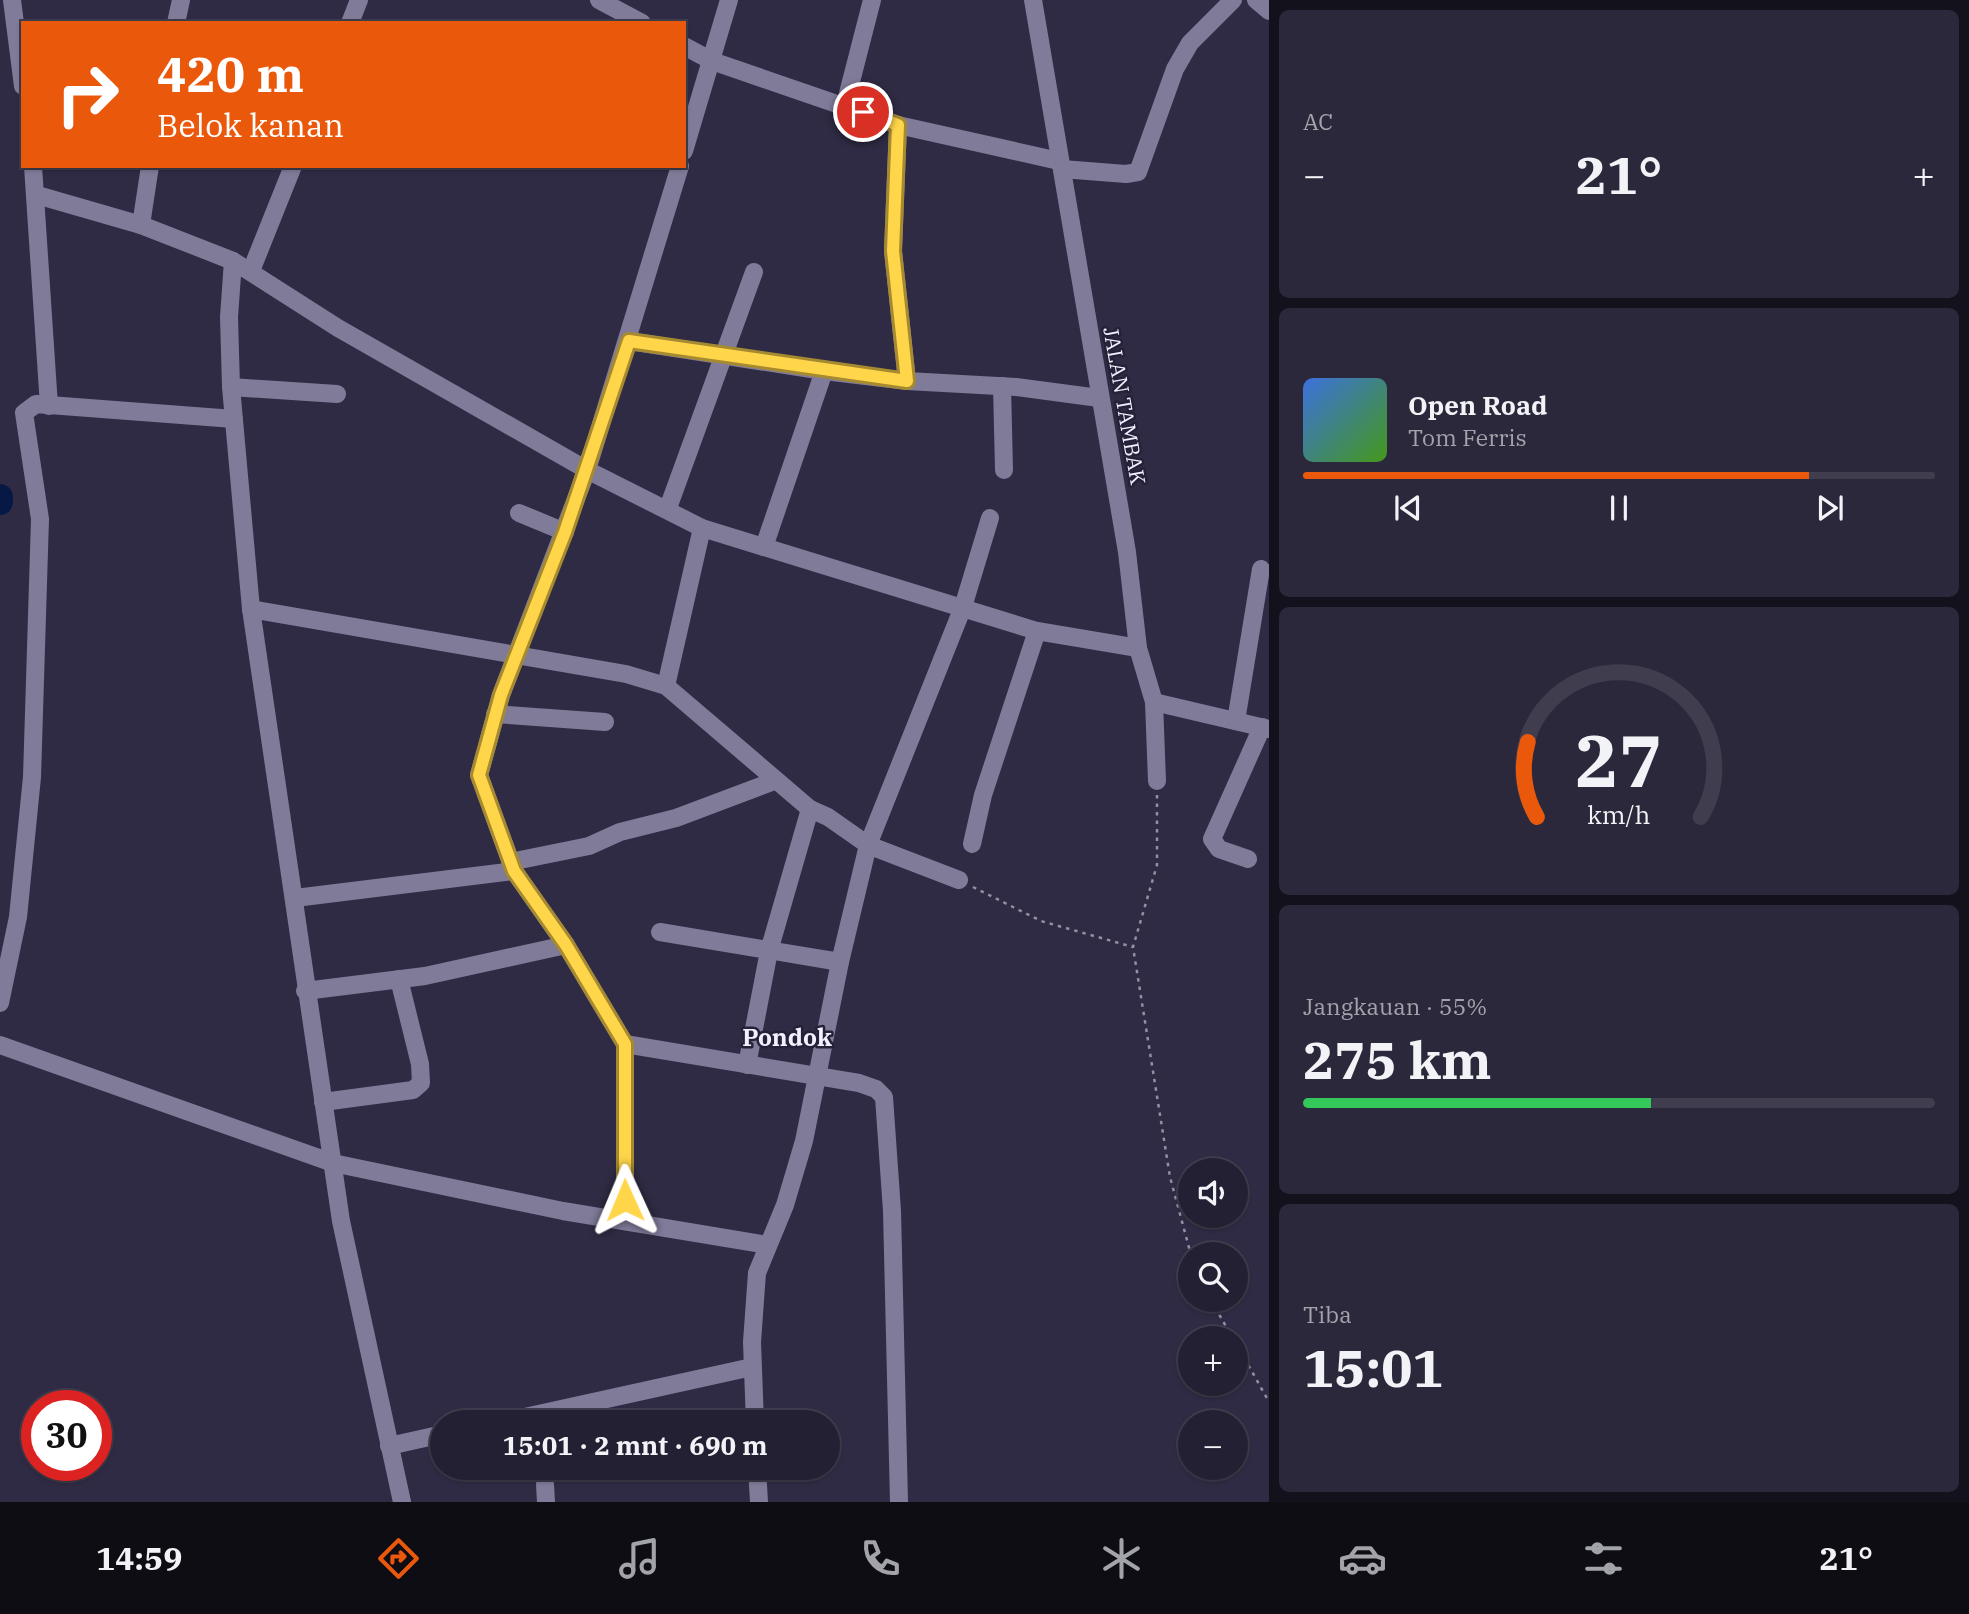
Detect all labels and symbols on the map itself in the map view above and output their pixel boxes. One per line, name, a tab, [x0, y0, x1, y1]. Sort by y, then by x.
pin	[833, 82, 893, 142]
street label: JALAN TAMBAK	[1097, 325, 1153, 487]
district label: Pondok	[742, 1021, 832, 1053]
position arrow	[588, 1163, 662, 1237]
speed limit sign: 30	[21, 1390, 112, 1481]

